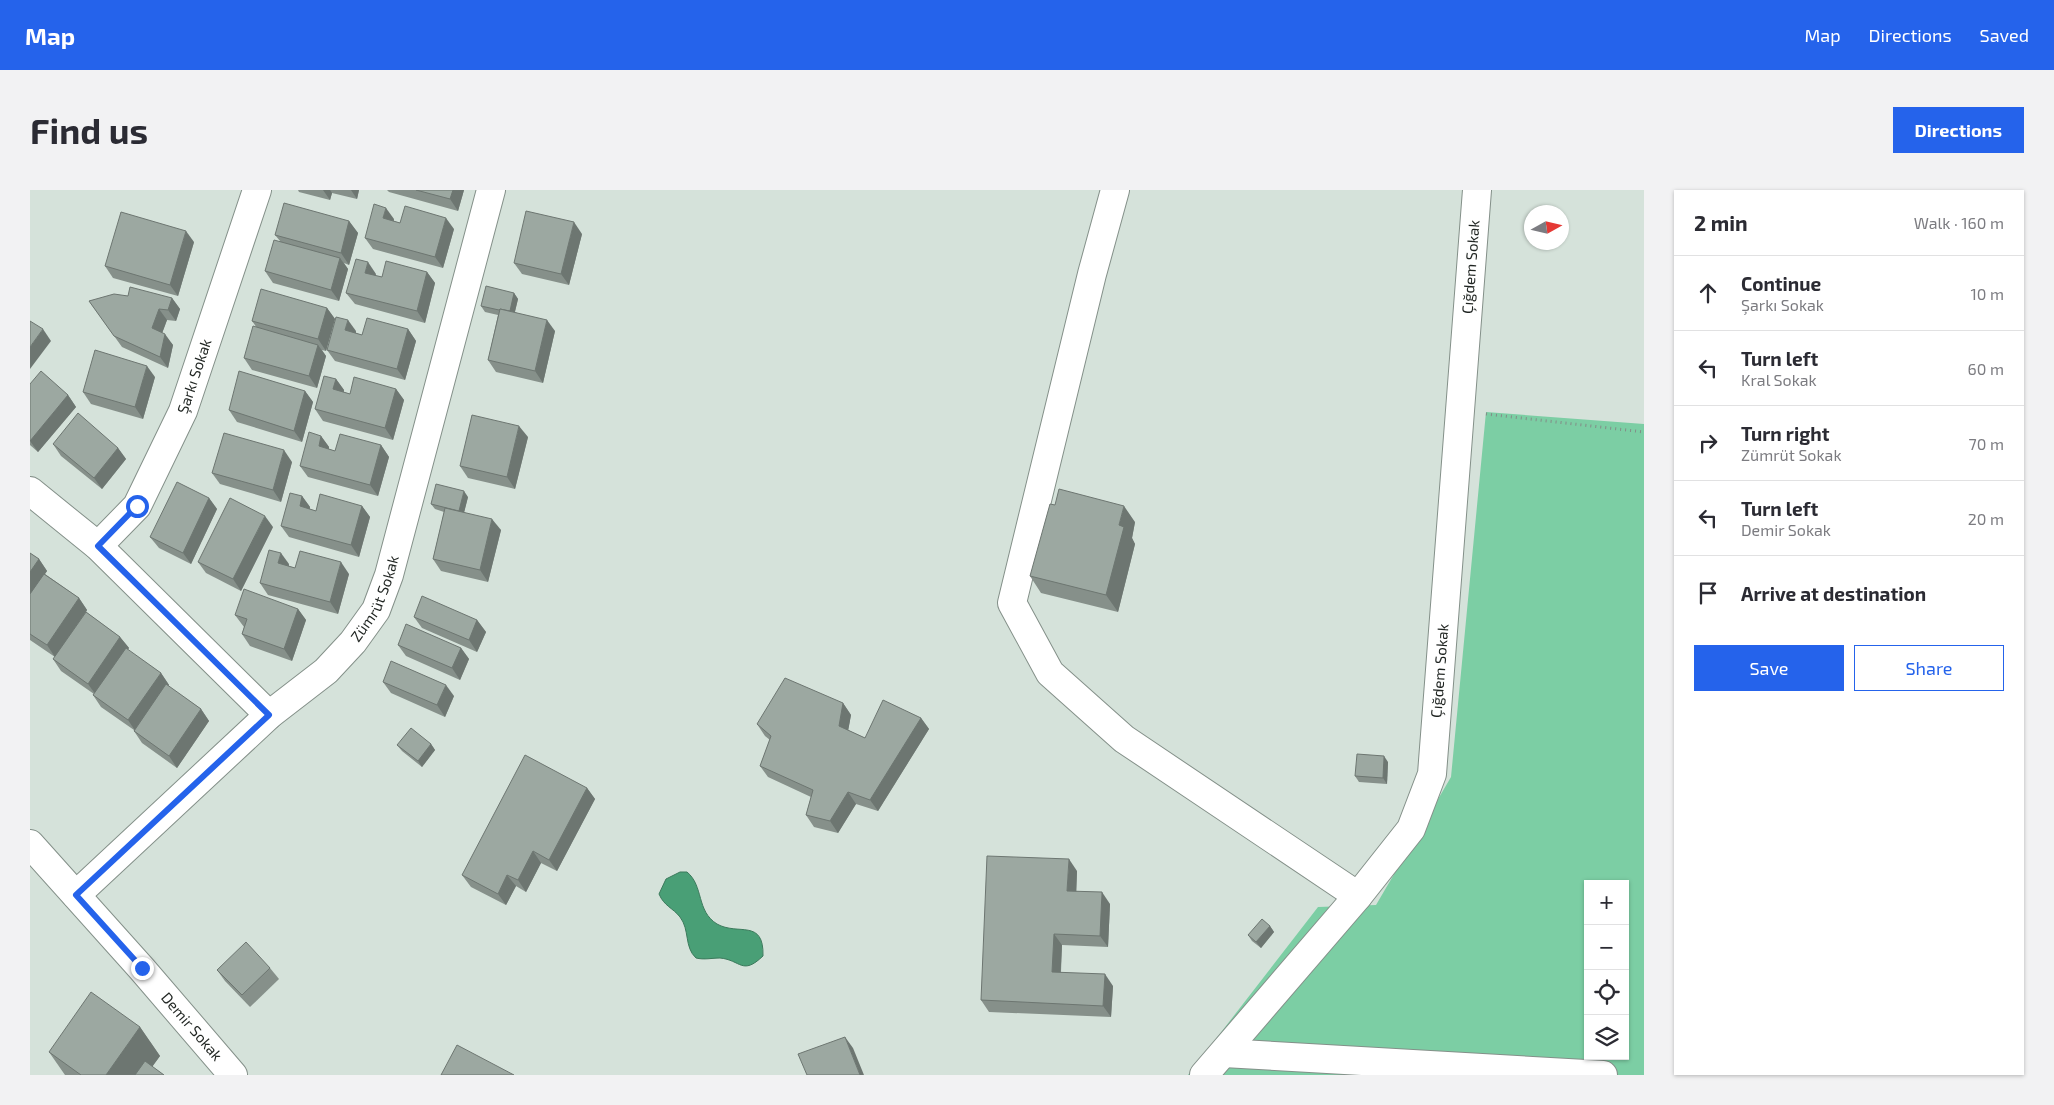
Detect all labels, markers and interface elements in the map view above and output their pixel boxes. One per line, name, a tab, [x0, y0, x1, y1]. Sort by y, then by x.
text: Map	[25, 21, 75, 50]
text: Map	[1804, 24, 1841, 46]
text: Directions	[1869, 24, 1952, 46]
text: Saved	[1980, 24, 2029, 46]
button: Directions	[1893, 107, 2024, 153]
text: Find us	[30, 109, 148, 151]
north arrow	[1524, 205, 1569, 250]
text: 2 min	[1694, 210, 1748, 235]
text: Walk · 160 m	[1914, 213, 2004, 232]
street label: Çığdem Sokak	[1457, 219, 1483, 315]
text: Continue	[1741, 272, 1821, 295]
icon: ahead	[1694, 279, 1722, 307]
text: 10 m	[1970, 284, 2004, 303]
text: Şarkı Sokak	[1741, 295, 1824, 314]
street label: Şarkı Sokak	[173, 336, 215, 416]
text: Turn left	[1741, 347, 1818, 370]
icon: left	[1694, 354, 1722, 382]
text: 60 m	[1968, 359, 2004, 378]
text: Kral Sokak	[1741, 370, 1817, 389]
text: Turn right	[1741, 422, 1829, 445]
icon: right	[1694, 429, 1722, 457]
text: 70 m	[1969, 434, 2004, 453]
text: Zümrüt Sokak	[1741, 445, 1842, 464]
route start	[126, 495, 149, 518]
text: Turn left	[1741, 497, 1818, 520]
icon: left	[1694, 504, 1722, 532]
text: 20 m	[1968, 509, 2004, 528]
text: Demir Sokak	[1741, 520, 1831, 539]
street label: Zümrüt Sokak	[346, 553, 402, 645]
icon: arrive	[1694, 579, 1722, 607]
text: Arrive at destination	[1741, 582, 1926, 605]
street label: Çığdem Sokak	[1426, 623, 1452, 718]
button: Save	[1694, 645, 1844, 691]
button: Share	[1854, 645, 2004, 691]
map controls	[1584, 880, 1629, 1060]
button: +	[1584, 880, 1629, 925]
button: −	[1584, 925, 1629, 970]
route end	[131, 957, 154, 980]
button: locate	[1584, 970, 1629, 1015]
street label: Demir Sokak	[158, 988, 227, 1064]
button: layers	[1584, 1015, 1629, 1060]

